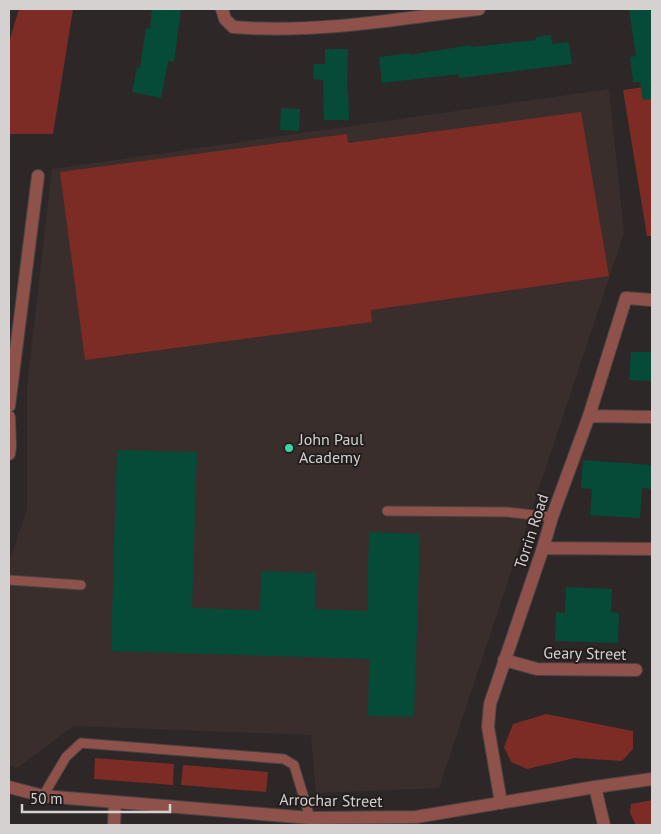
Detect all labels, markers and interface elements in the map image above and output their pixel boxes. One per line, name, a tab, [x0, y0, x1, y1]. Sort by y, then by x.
place label: John Paul Academy	[298, 429, 364, 467]
marker: John Paul Academy	[283, 442, 295, 454]
street label: Torrin Road	[510, 491, 552, 571]
street label: Geary Street	[543, 642, 627, 664]
scale bar	[22, 782, 170, 814]
text: 50 m	[30, 789, 63, 808]
street label: Arrochar Street	[279, 789, 383, 811]

